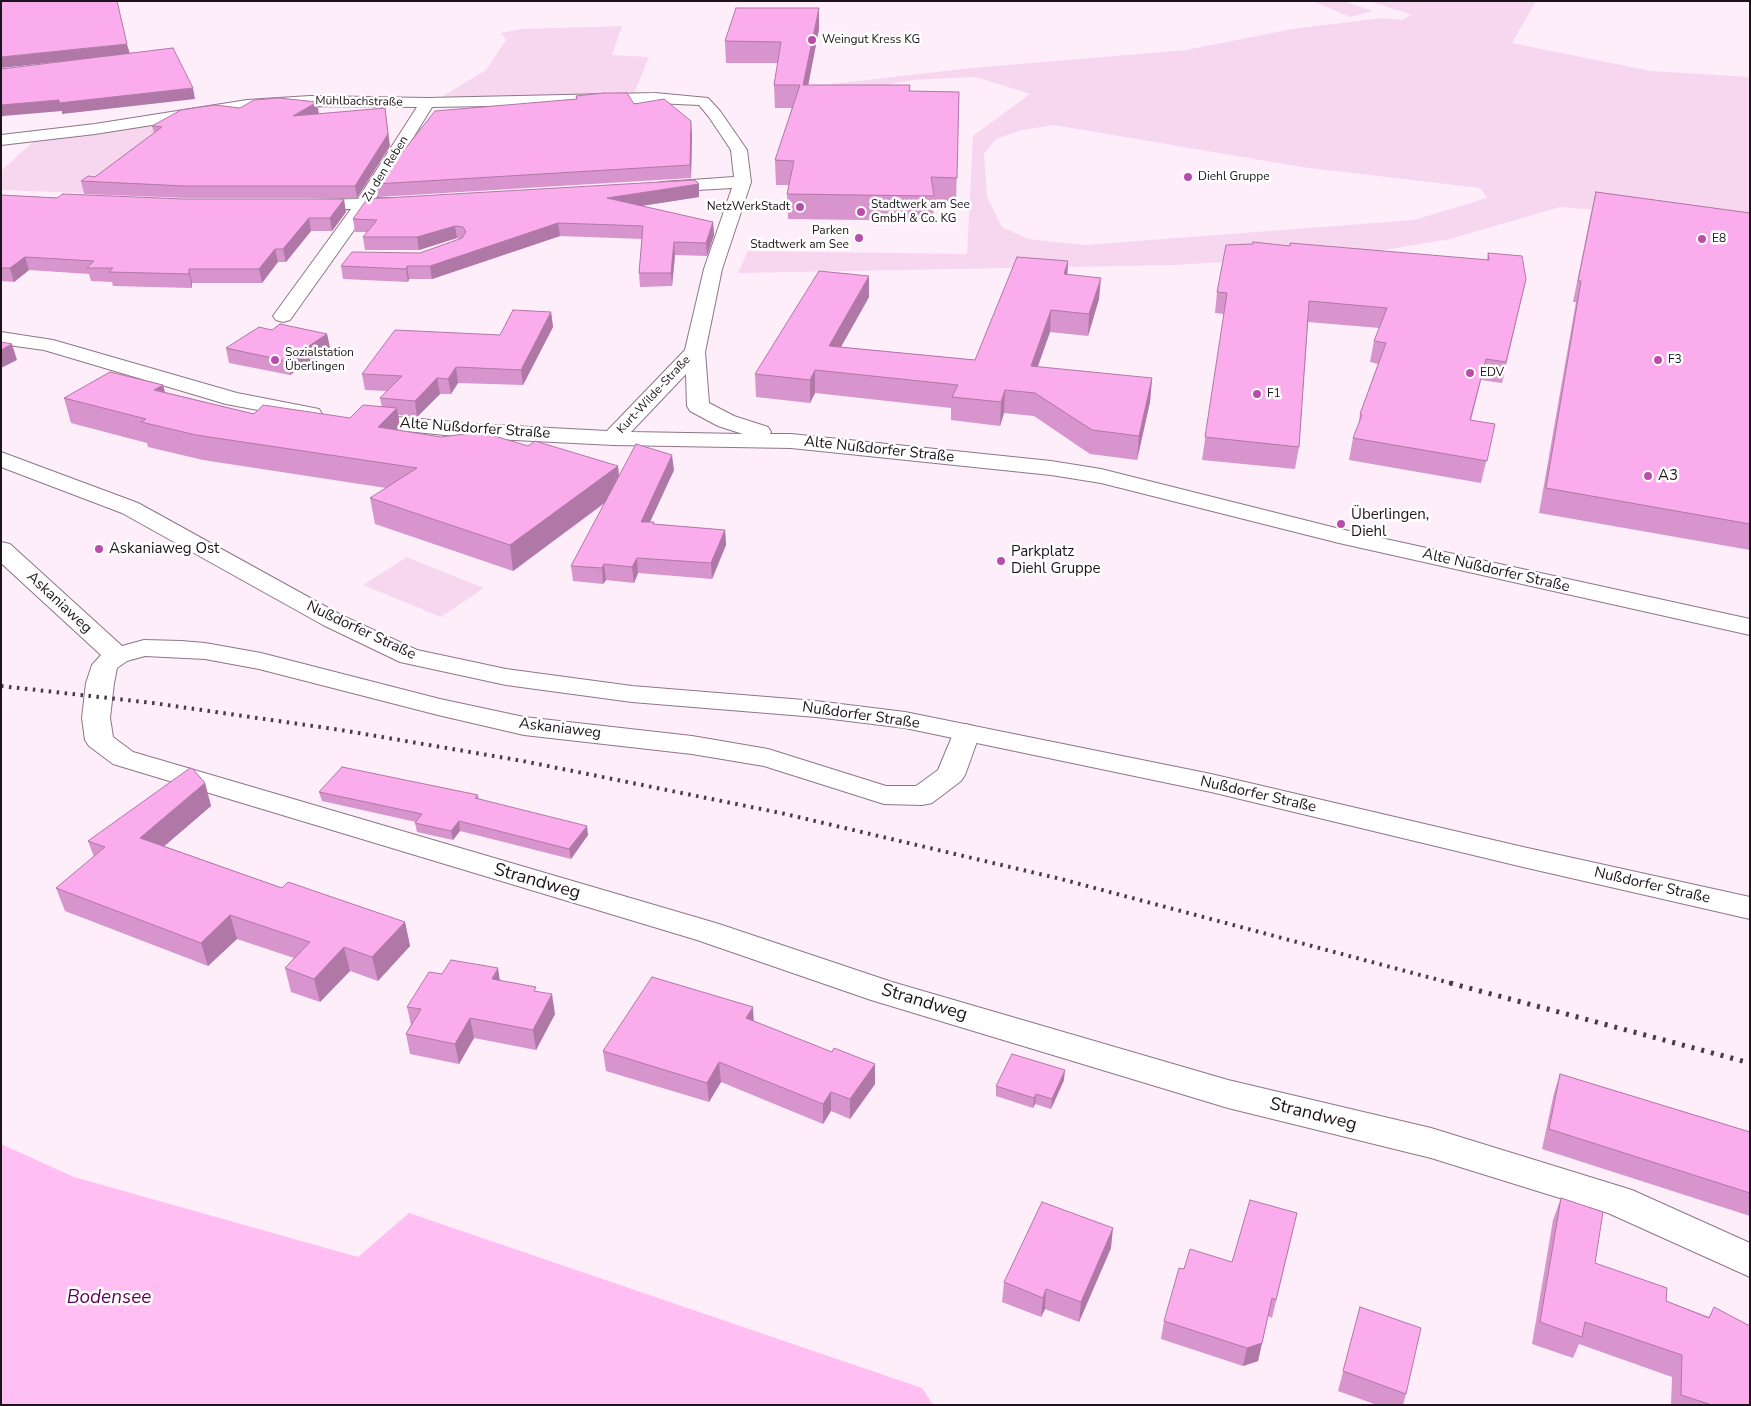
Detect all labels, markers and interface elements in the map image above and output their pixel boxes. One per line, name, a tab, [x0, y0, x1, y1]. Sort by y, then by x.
place label: Weingut Kress KG	[822, 33, 920, 47]
marker: Weingut Kress KG	[806, 34, 818, 46]
street label: Mühlbachstraße	[315, 94, 403, 110]
street label: Zu den Reben	[360, 134, 412, 204]
place label: Diehl Gruppe	[1198, 170, 1270, 184]
marker: Diehl Gruppe	[1182, 171, 1194, 183]
place label: Stadtwerk am See GmbH & Co. KG	[871, 198, 970, 226]
place label: NetzWerkStadt	[707, 200, 790, 214]
marker: NetzWerkStadt	[794, 201, 806, 213]
marker: Stadtwerk am See GmbH & Co. KG	[855, 206, 867, 218]
place label: Parken Stadtwerk am See	[750, 224, 849, 252]
marker: Parken Stadtwerk am See	[853, 232, 865, 244]
place label: E8	[1712, 232, 1726, 246]
marker: E8	[1696, 233, 1708, 245]
place label: Sozialstation Überlingen	[285, 346, 354, 374]
street label: Kurt-Wilde-Straße	[614, 353, 694, 437]
place label: F3	[1668, 353, 1682, 367]
marker: Sozialstation Überlingen	[269, 354, 281, 366]
marker: F3	[1652, 354, 1664, 366]
place label: EDV	[1480, 366, 1504, 380]
marker: EDV	[1464, 367, 1476, 379]
place label: F1	[1267, 387, 1281, 401]
marker: F1	[1251, 388, 1263, 400]
street label: Alte Nußdorfer Straße	[399, 415, 551, 443]
street label: Alte Nußdorfer Straße	[803, 433, 955, 467]
place label: A3	[1658, 467, 1678, 485]
marker: A3	[1642, 470, 1654, 482]
place label: Überlingen, Diehl	[1351, 506, 1429, 541]
marker: Überlingen, Diehl	[1335, 518, 1347, 530]
place label: Askaniaweg Ost	[109, 540, 219, 558]
marker: Askaniaweg Ost	[93, 543, 105, 555]
place label: Parkplatz Diehl Gruppe	[1011, 543, 1101, 578]
street label: Alte Nußdorfer Straße	[1421, 545, 1571, 597]
marker: Parkplatz Diehl Gruppe	[995, 555, 1007, 567]
street label: Askaniaweg	[23, 568, 95, 638]
street label: Nußdorfer Straße	[304, 598, 418, 664]
street label: Nußdorfer Straße	[801, 699, 921, 733]
street label: Askaniaweg	[518, 715, 602, 743]
street label: Nußdorfer Straße	[1198, 773, 1318, 817]
street label: Strandweg	[491, 859, 583, 905]
street label: Nußdorfer Straße	[1592, 864, 1712, 908]
street label: Strandweg	[878, 980, 970, 1026]
street label: Strandweg	[1267, 1094, 1359, 1136]
water label: Bodensee	[67, 1287, 151, 1309]

